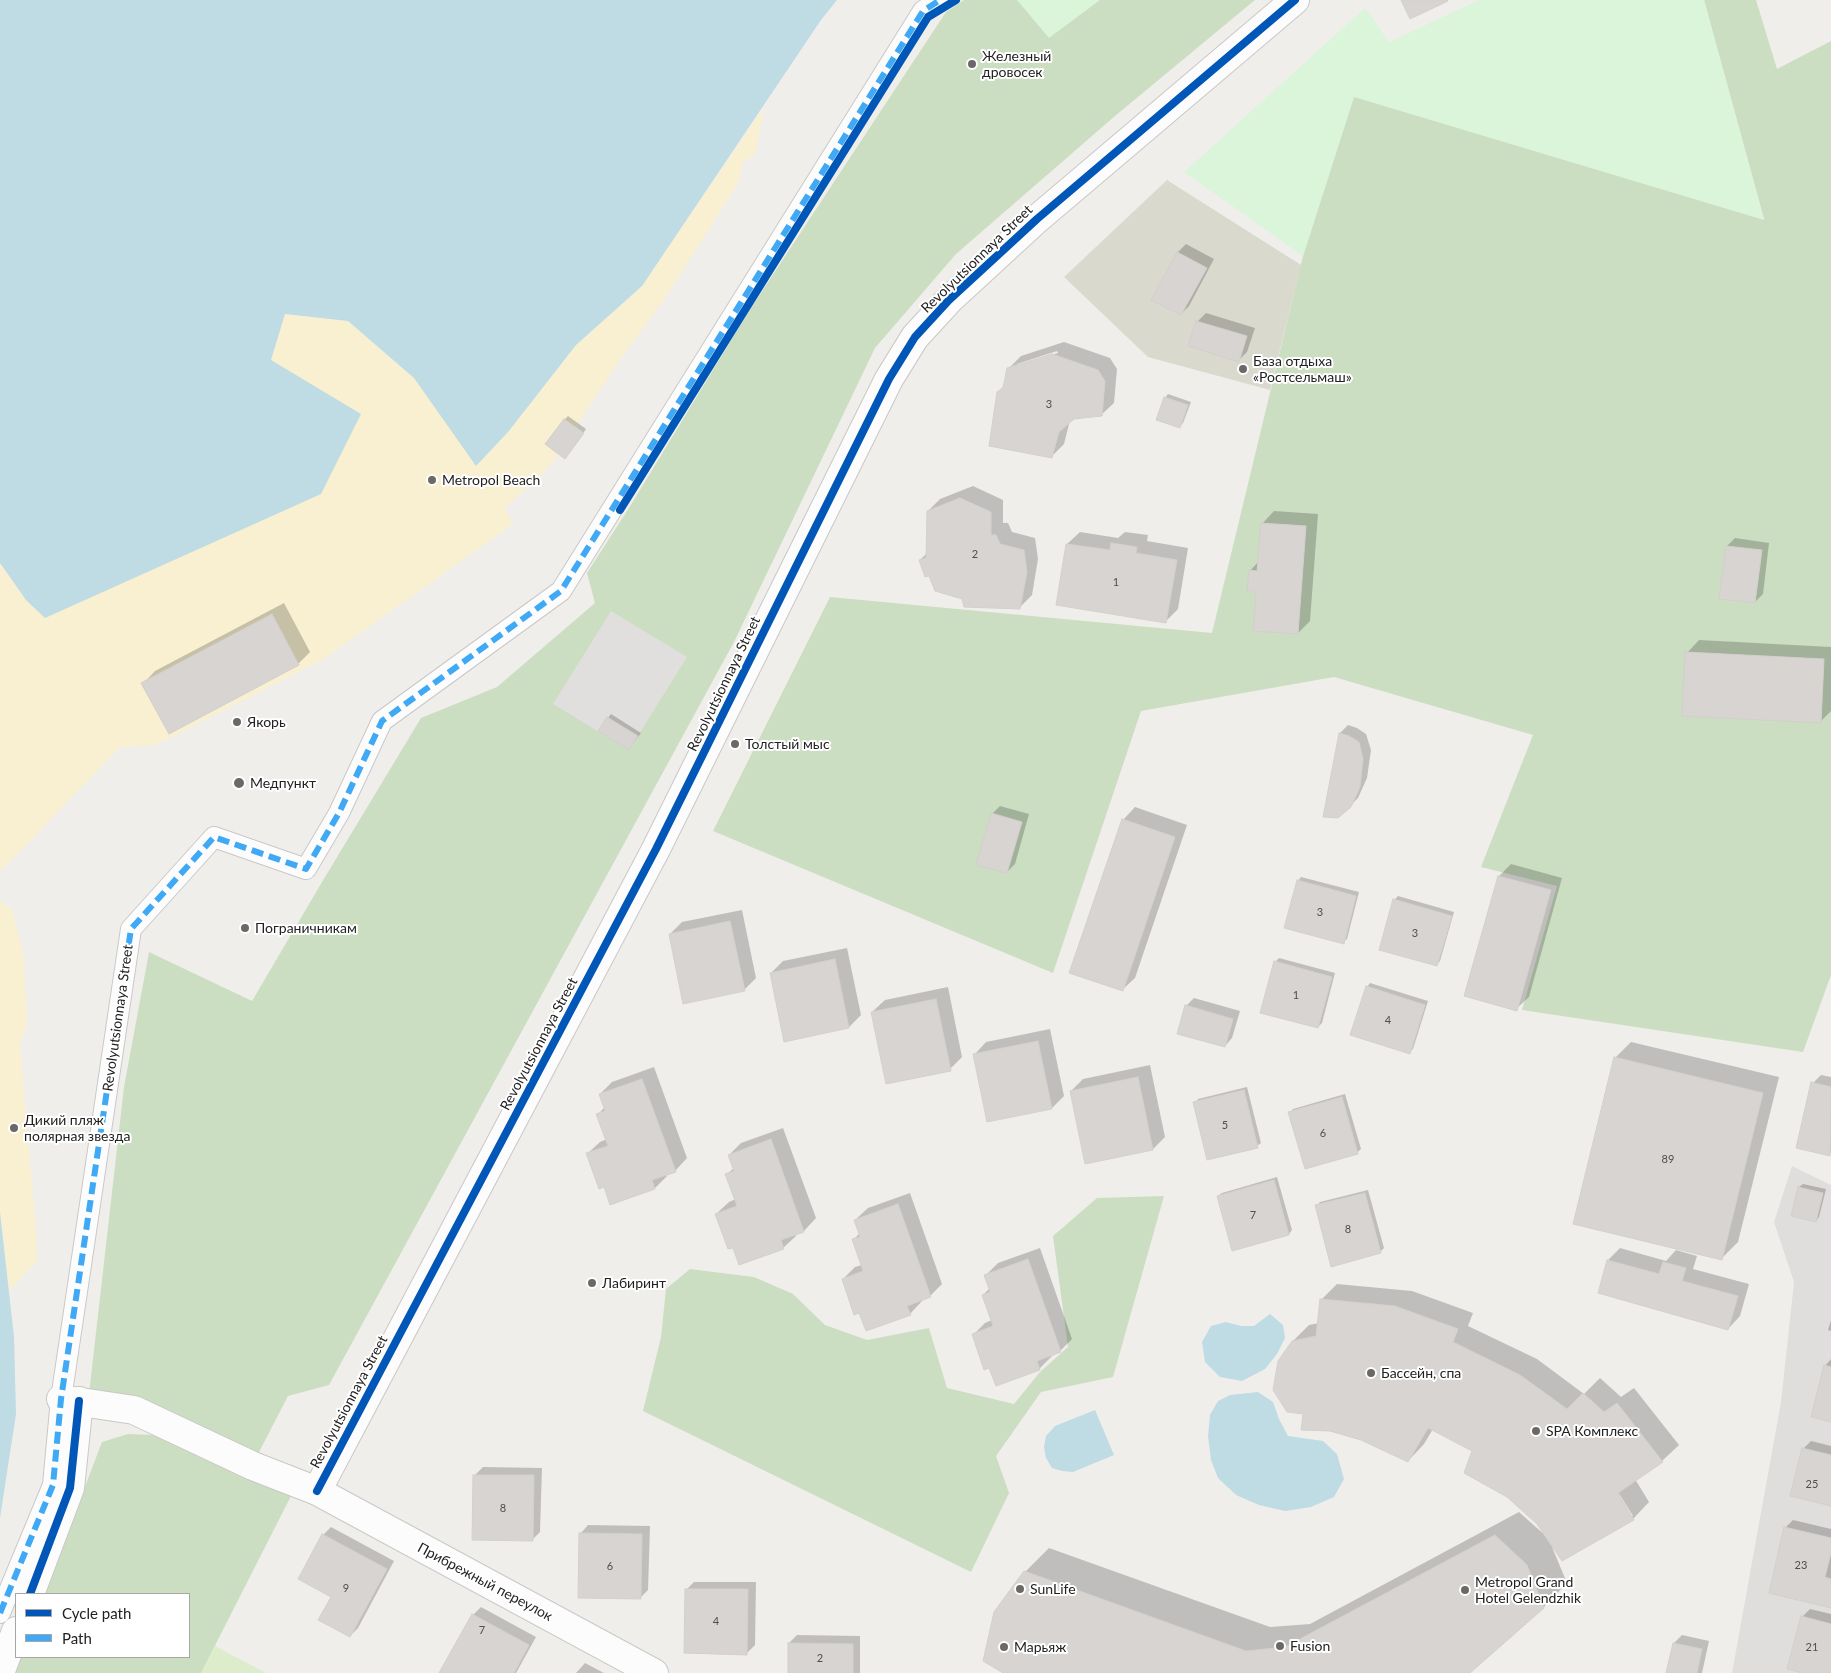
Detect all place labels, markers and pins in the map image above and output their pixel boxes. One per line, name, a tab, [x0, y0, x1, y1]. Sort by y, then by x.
place label: Железный дровосек	[982, 48, 1051, 80]
marker: Железный дровосек	[966, 58, 978, 70]
place label: База отдыха «Ростсельмаш»	[1253, 353, 1352, 386]
marker: База отдыха «Ростсельмаш»	[1237, 363, 1249, 375]
place label: Metropol Beach	[442, 472, 540, 488]
marker: Metropol Beach	[426, 474, 438, 486]
place label: Якорь	[247, 714, 286, 730]
marker: Якорь	[231, 716, 243, 728]
place label: Толстый мыс	[745, 736, 830, 752]
marker: Толстый мыс	[729, 738, 741, 750]
place label: Медпункт	[250, 775, 316, 791]
marker: Медпункт	[232, 776, 246, 790]
place label: Пограничникам	[255, 920, 357, 936]
marker: Пограничникам	[239, 922, 251, 934]
place label: Дикий пляж полярная звезда	[24, 1112, 130, 1144]
marker: Дикий пляж полярная звезда	[8, 1122, 20, 1134]
place label: Лабиринт	[602, 1275, 666, 1291]
marker: Лабиринт	[586, 1277, 598, 1289]
place label: Бассейн, спа	[1381, 1365, 1461, 1381]
marker: Бассейн, спа	[1365, 1367, 1377, 1379]
place label: SPA Комплекс	[1546, 1423, 1638, 1439]
marker: SPA Комплекс	[1530, 1425, 1542, 1437]
place label: Metropol Grand Hotel Gelendzhik	[1475, 1574, 1581, 1606]
place label: SunLife	[1030, 1581, 1076, 1597]
marker: SunLife	[1014, 1583, 1026, 1595]
marker: Metropol Grand Hotel Gelendzhik	[1459, 1584, 1471, 1596]
place label: Fusion	[1290, 1638, 1330, 1654]
place label: Марьяж	[1014, 1639, 1066, 1655]
marker: Fusion	[1274, 1640, 1286, 1652]
marker: Марьяж	[998, 1641, 1010, 1653]

